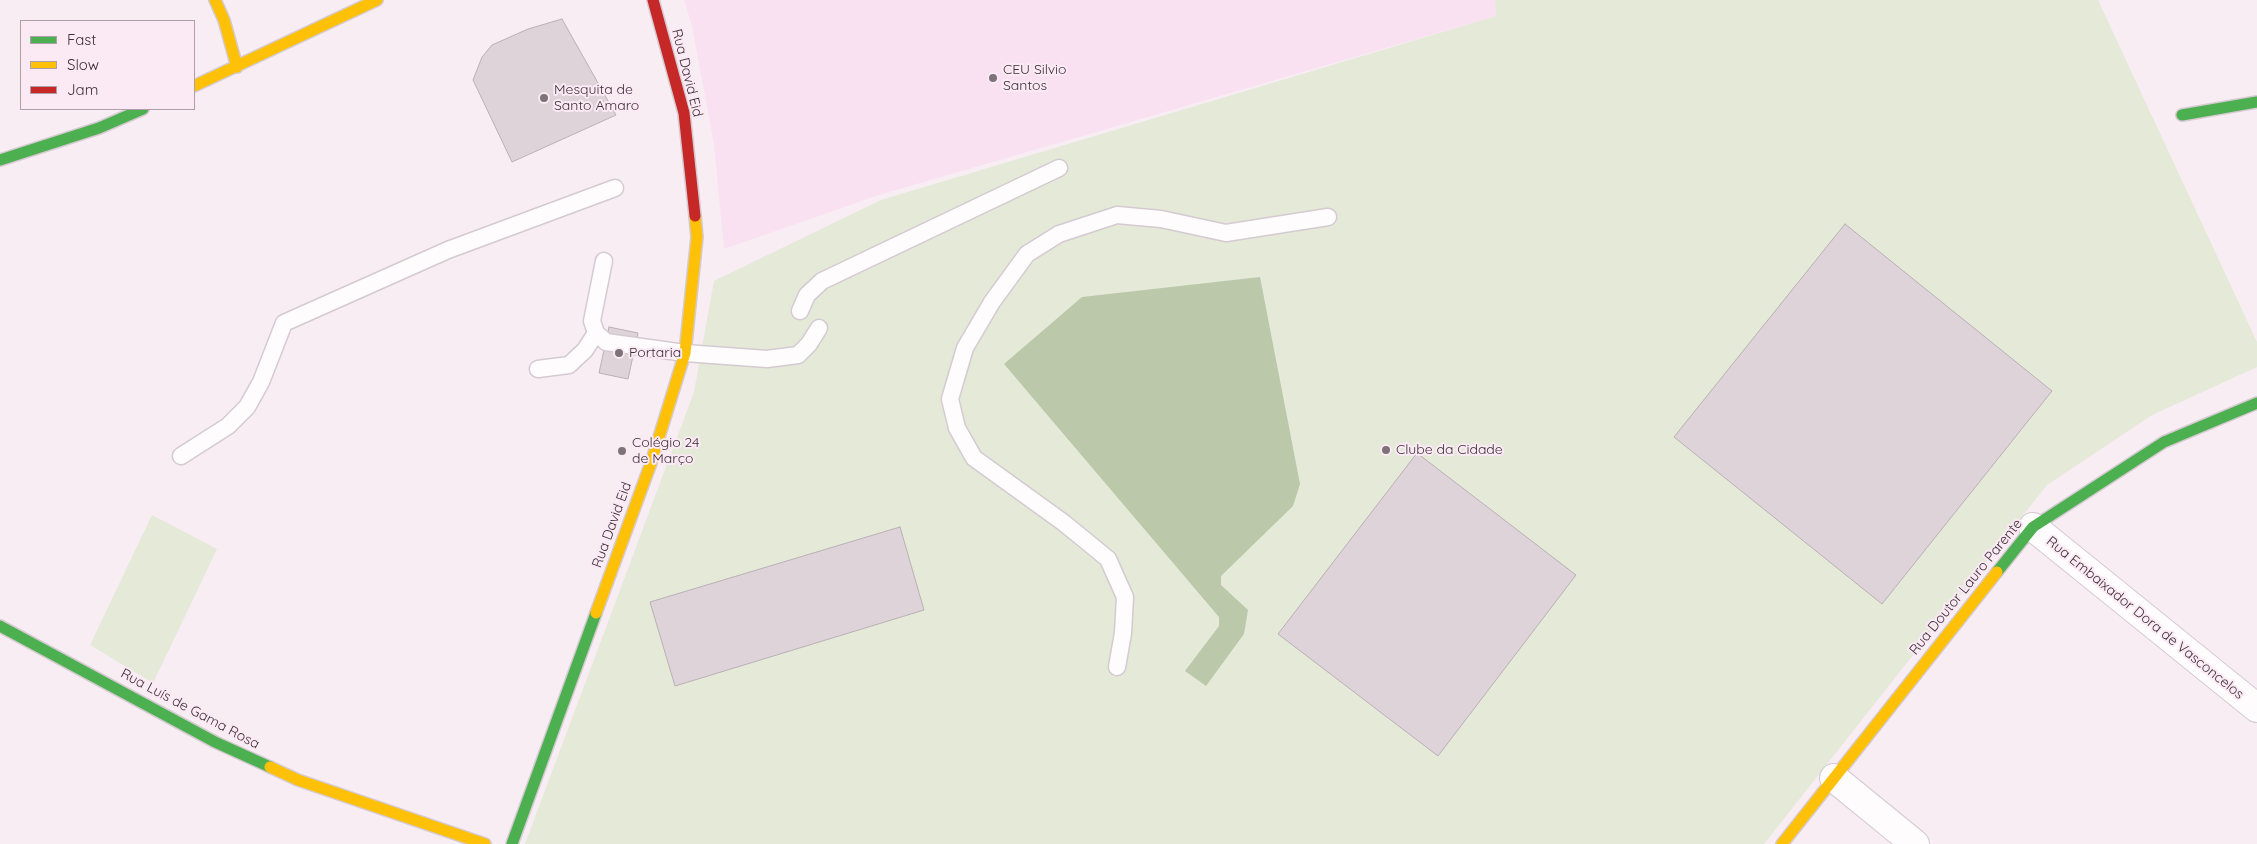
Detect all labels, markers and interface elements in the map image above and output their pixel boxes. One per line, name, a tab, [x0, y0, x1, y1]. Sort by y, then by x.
legend	[20, 20, 195, 110]
street label: Rua David Eid	[668, 27, 706, 119]
text: Fast	[67, 30, 96, 49]
text: Slow	[67, 55, 99, 74]
place label: CEU Silvio Santos	[1003, 62, 1066, 94]
marker: CEU Silvio Santos	[987, 72, 999, 84]
text: Jam	[67, 80, 98, 99]
place label: Mesquita de Santo Amaro	[554, 82, 639, 114]
marker: Mesquita de Santo Amaro	[538, 92, 550, 104]
place label: Portaria	[629, 345, 681, 361]
marker: Portaria	[613, 347, 625, 359]
place label: Colégio 24 de Março	[632, 435, 699, 468]
place label: Clube da Cidade	[1396, 442, 1503, 458]
marker: Clube da Cidade	[1380, 444, 1392, 456]
marker: Colégio 24 de Março	[616, 445, 628, 457]
street label: Rua David Eid	[589, 480, 635, 570]
street label: Rua Doutor Lauro Parente	[1906, 516, 2026, 658]
street label: Rua Embaixador Dora de Vasconcelos	[2043, 533, 2247, 703]
street label: Rua Luís de Gama Rosa	[118, 665, 262, 753]

